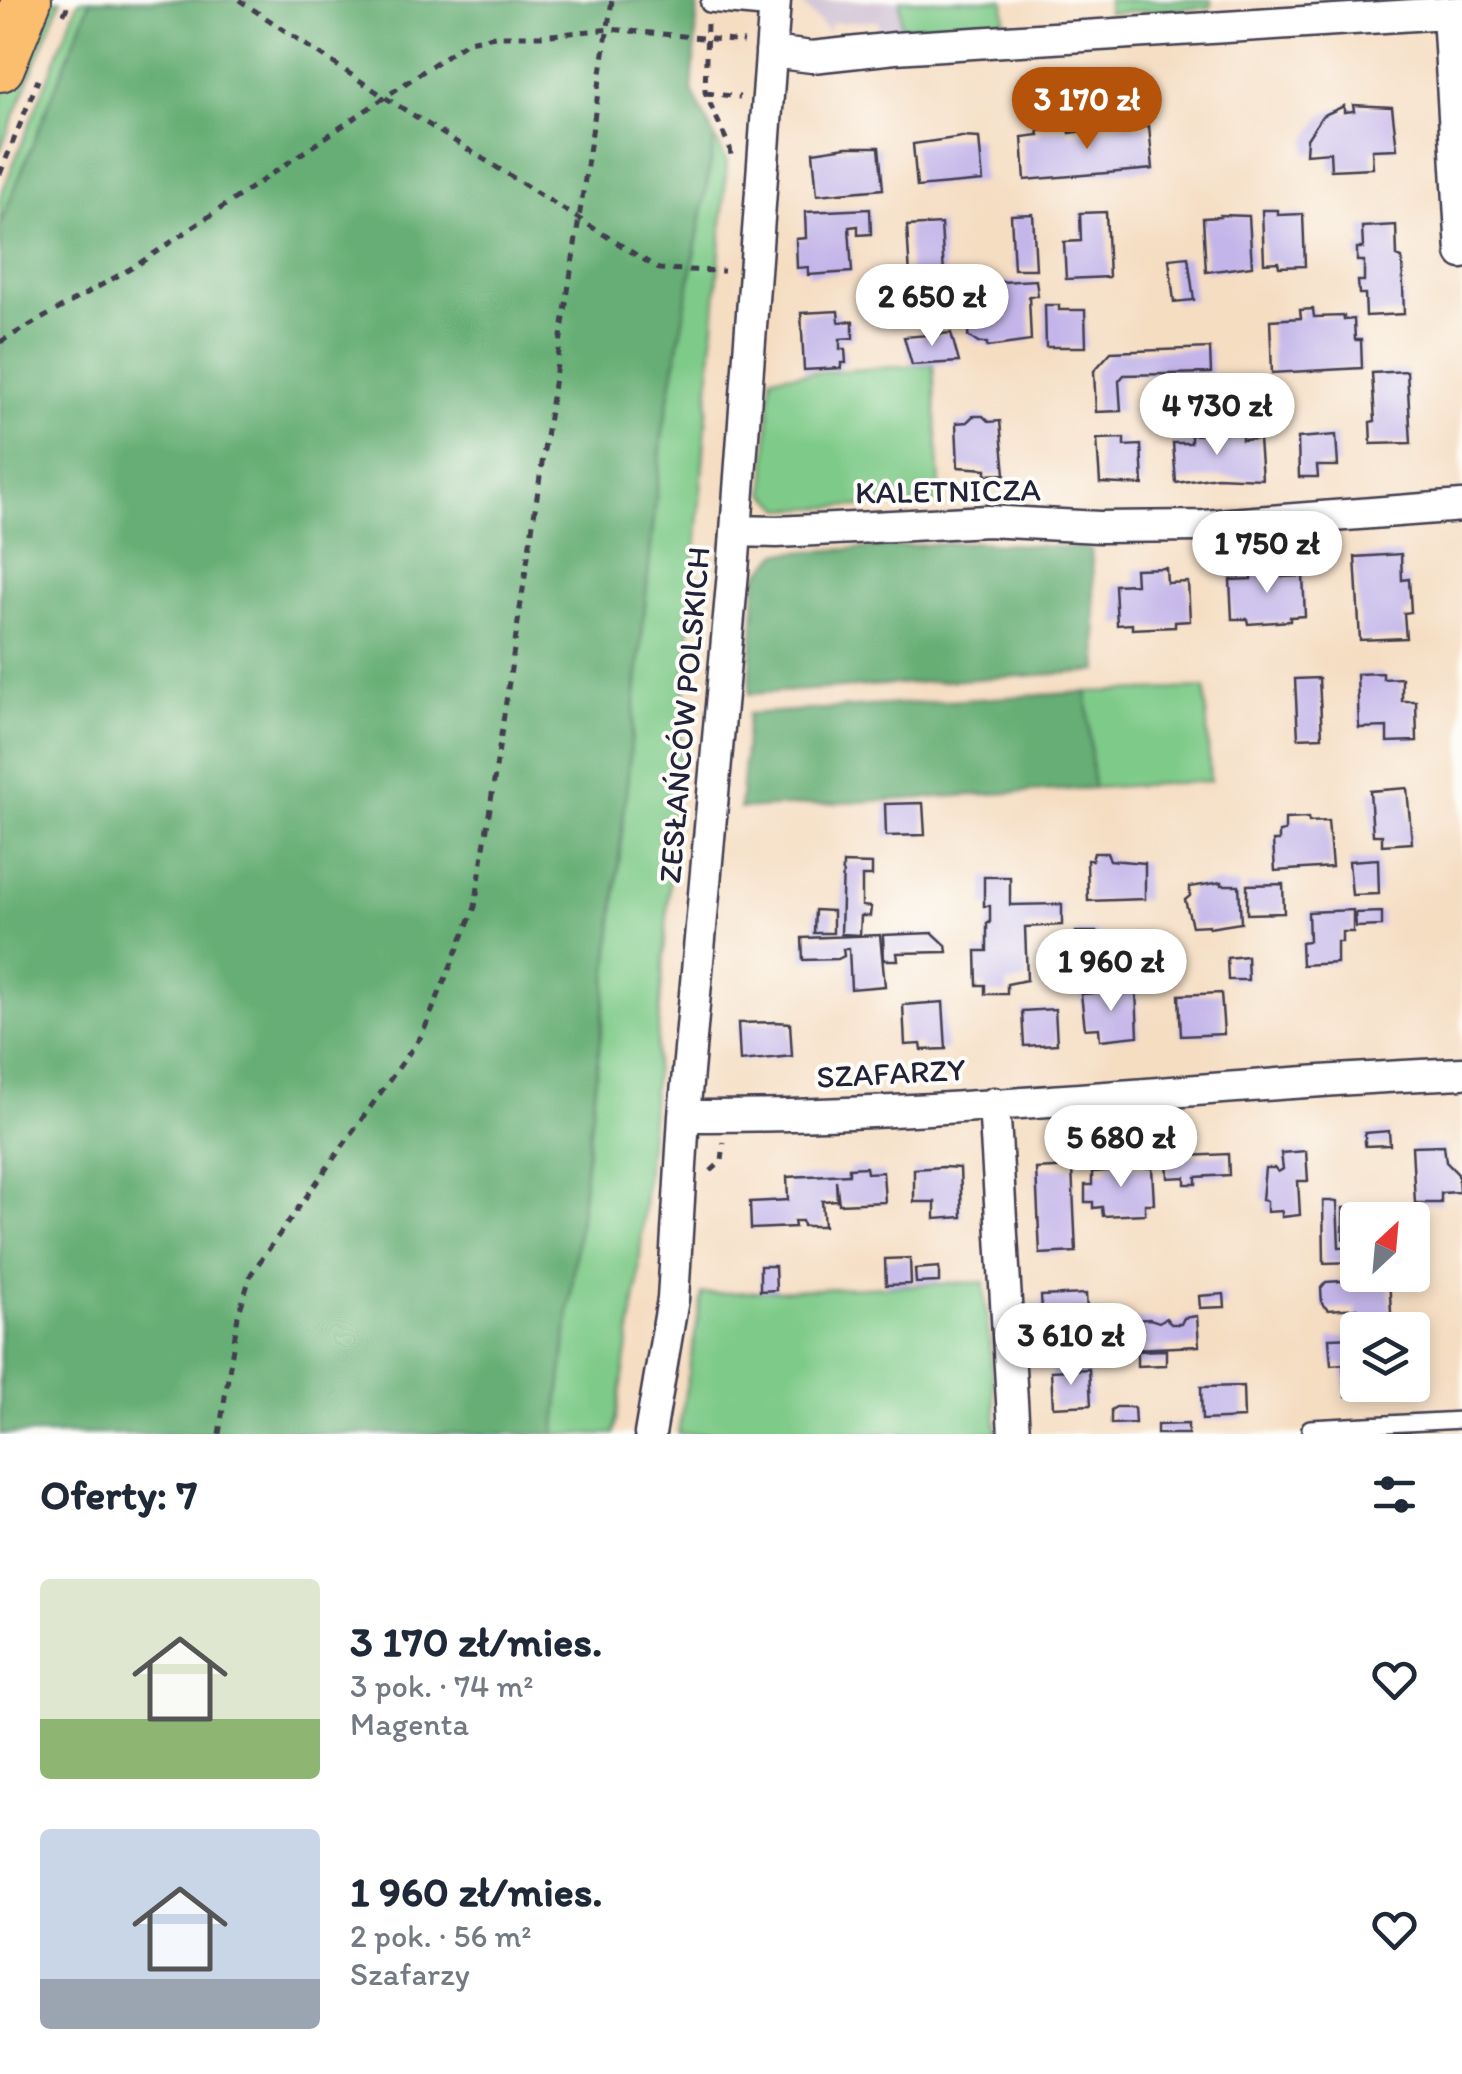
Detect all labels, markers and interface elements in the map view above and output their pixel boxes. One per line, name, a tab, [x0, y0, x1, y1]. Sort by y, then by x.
pin: 3 170 zł	[984, 67, 1190, 152]
text: 3 170 zł	[1034, 80, 1140, 118]
pin: 2 650 zł	[829, 264, 1035, 349]
text: 2 650 zł	[878, 277, 986, 315]
pin: 4 730 zł	[1114, 373, 1320, 458]
text: 4 730 zł	[1162, 386, 1272, 424]
street label: KALETNICZA	[855, 470, 1041, 512]
pin: 1 750 zł	[1164, 511, 1370, 596]
text: 1 750 zł	[1214, 524, 1320, 562]
street label: ZESŁAŃCÓW POLSKICH	[650, 545, 718, 885]
pin: 1 960 zł	[1008, 929, 1214, 1014]
text: 1 960 zł	[1058, 942, 1164, 980]
street label: SZAFARZY	[816, 1050, 966, 1096]
pin: 5 680 zł	[1018, 1105, 1224, 1190]
text: 5 680 zł	[1066, 1118, 1176, 1156]
north arrow	[1340, 1202, 1430, 1292]
map controls	[1340, 1202, 1430, 1402]
pin: 3 610 zł	[968, 1303, 1174, 1388]
button: layers	[1340, 1312, 1430, 1402]
text: 3 610 zł	[1017, 1316, 1125, 1354]
icon: filters	[1367, 1467, 1422, 1522]
text: Oferty: 7	[40, 1469, 197, 1520]
text: 3 170 zł/mies.	[350, 1616, 602, 1667]
icon: home	[120, 1619, 240, 1739]
icon: heart	[1367, 1652, 1422, 1707]
text: 3 pok. · 74 m²	[350, 1667, 533, 1705]
text: Magenta	[350, 1705, 469, 1743]
text: 1 960 zł/mies.	[350, 1866, 603, 1917]
icon: home	[120, 1869, 240, 1989]
icon: heart	[1367, 1902, 1422, 1957]
text: 2 pok. · 56 m²	[350, 1917, 531, 1955]
text: Szafarzy	[350, 1955, 470, 1993]

